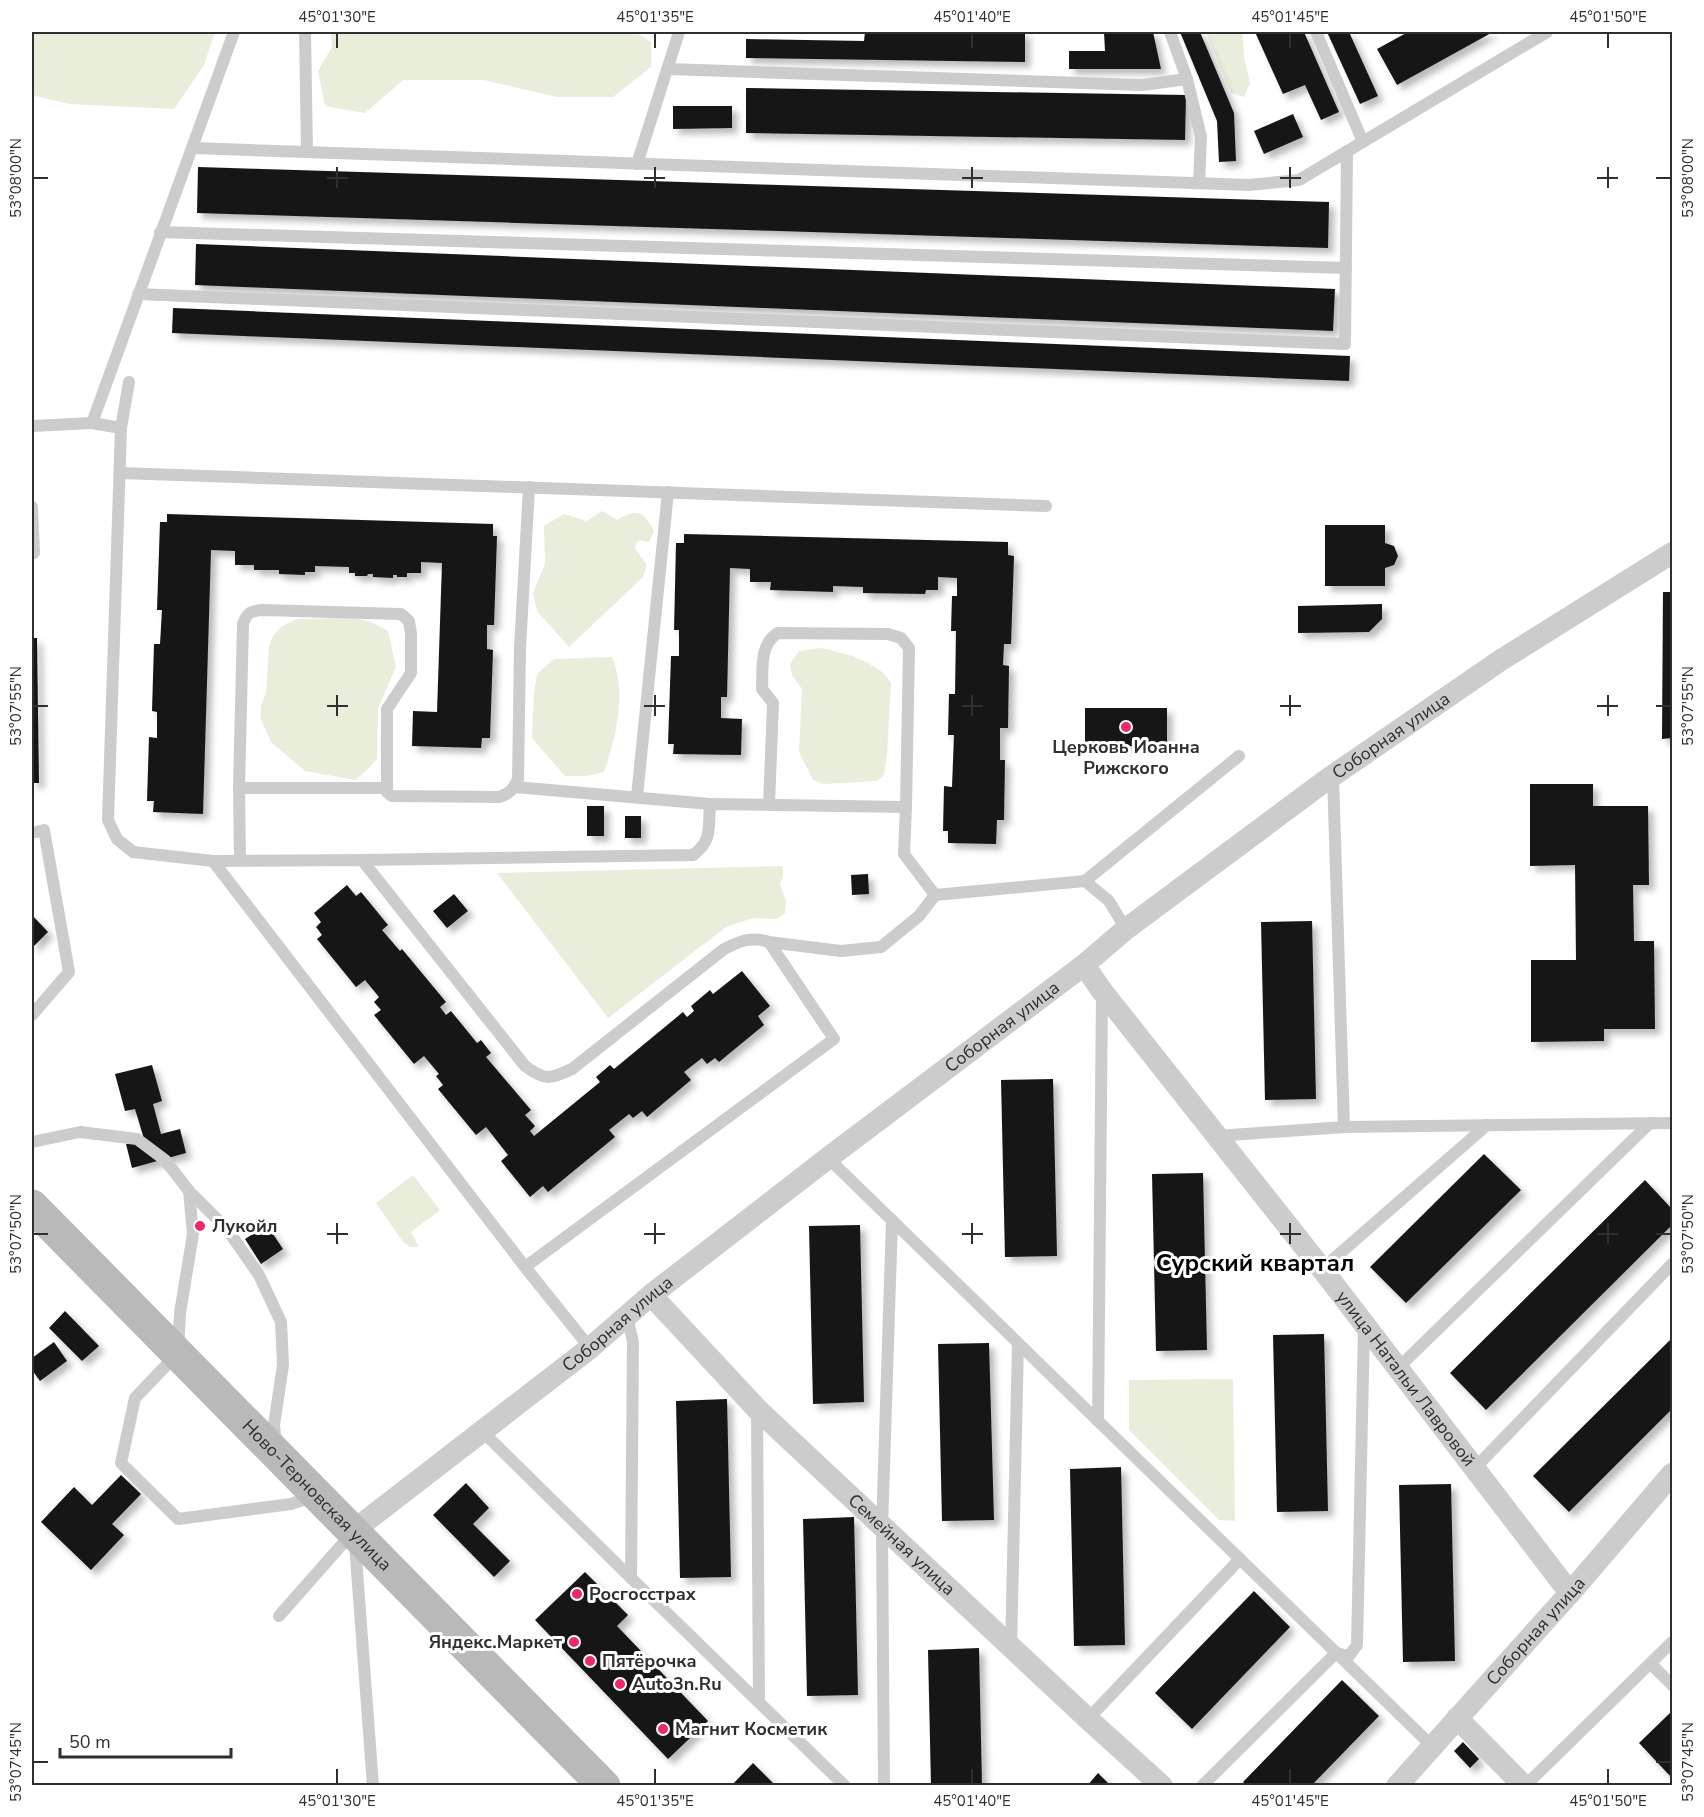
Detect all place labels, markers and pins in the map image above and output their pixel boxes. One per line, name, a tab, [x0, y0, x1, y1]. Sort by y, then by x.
marker: Церковь Иоанна Рижского	[1119, 720, 1133, 734]
place label: Церковь Иоанна Рижского	[1052, 735, 1200, 780]
place label: Лукойл	[212, 1214, 278, 1238]
marker: Лукойл	[193, 1219, 207, 1233]
place label: Росгосстрах	[589, 1582, 697, 1606]
marker: Росгосстрах	[570, 1587, 584, 1601]
place label: Яндекс.Маркет	[429, 1630, 562, 1654]
marker: Яндекс.Маркет	[567, 1635, 581, 1649]
place label: Пятёрочка	[602, 1649, 697, 1673]
marker: Пятёрочка	[583, 1654, 597, 1668]
place label: Auto3n.Ru	[632, 1672, 722, 1696]
marker: Auto3n.Ru	[613, 1677, 627, 1691]
place label: Магнит Косметик	[675, 1717, 828, 1741]
marker: Магнит Косметик	[656, 1722, 670, 1736]

